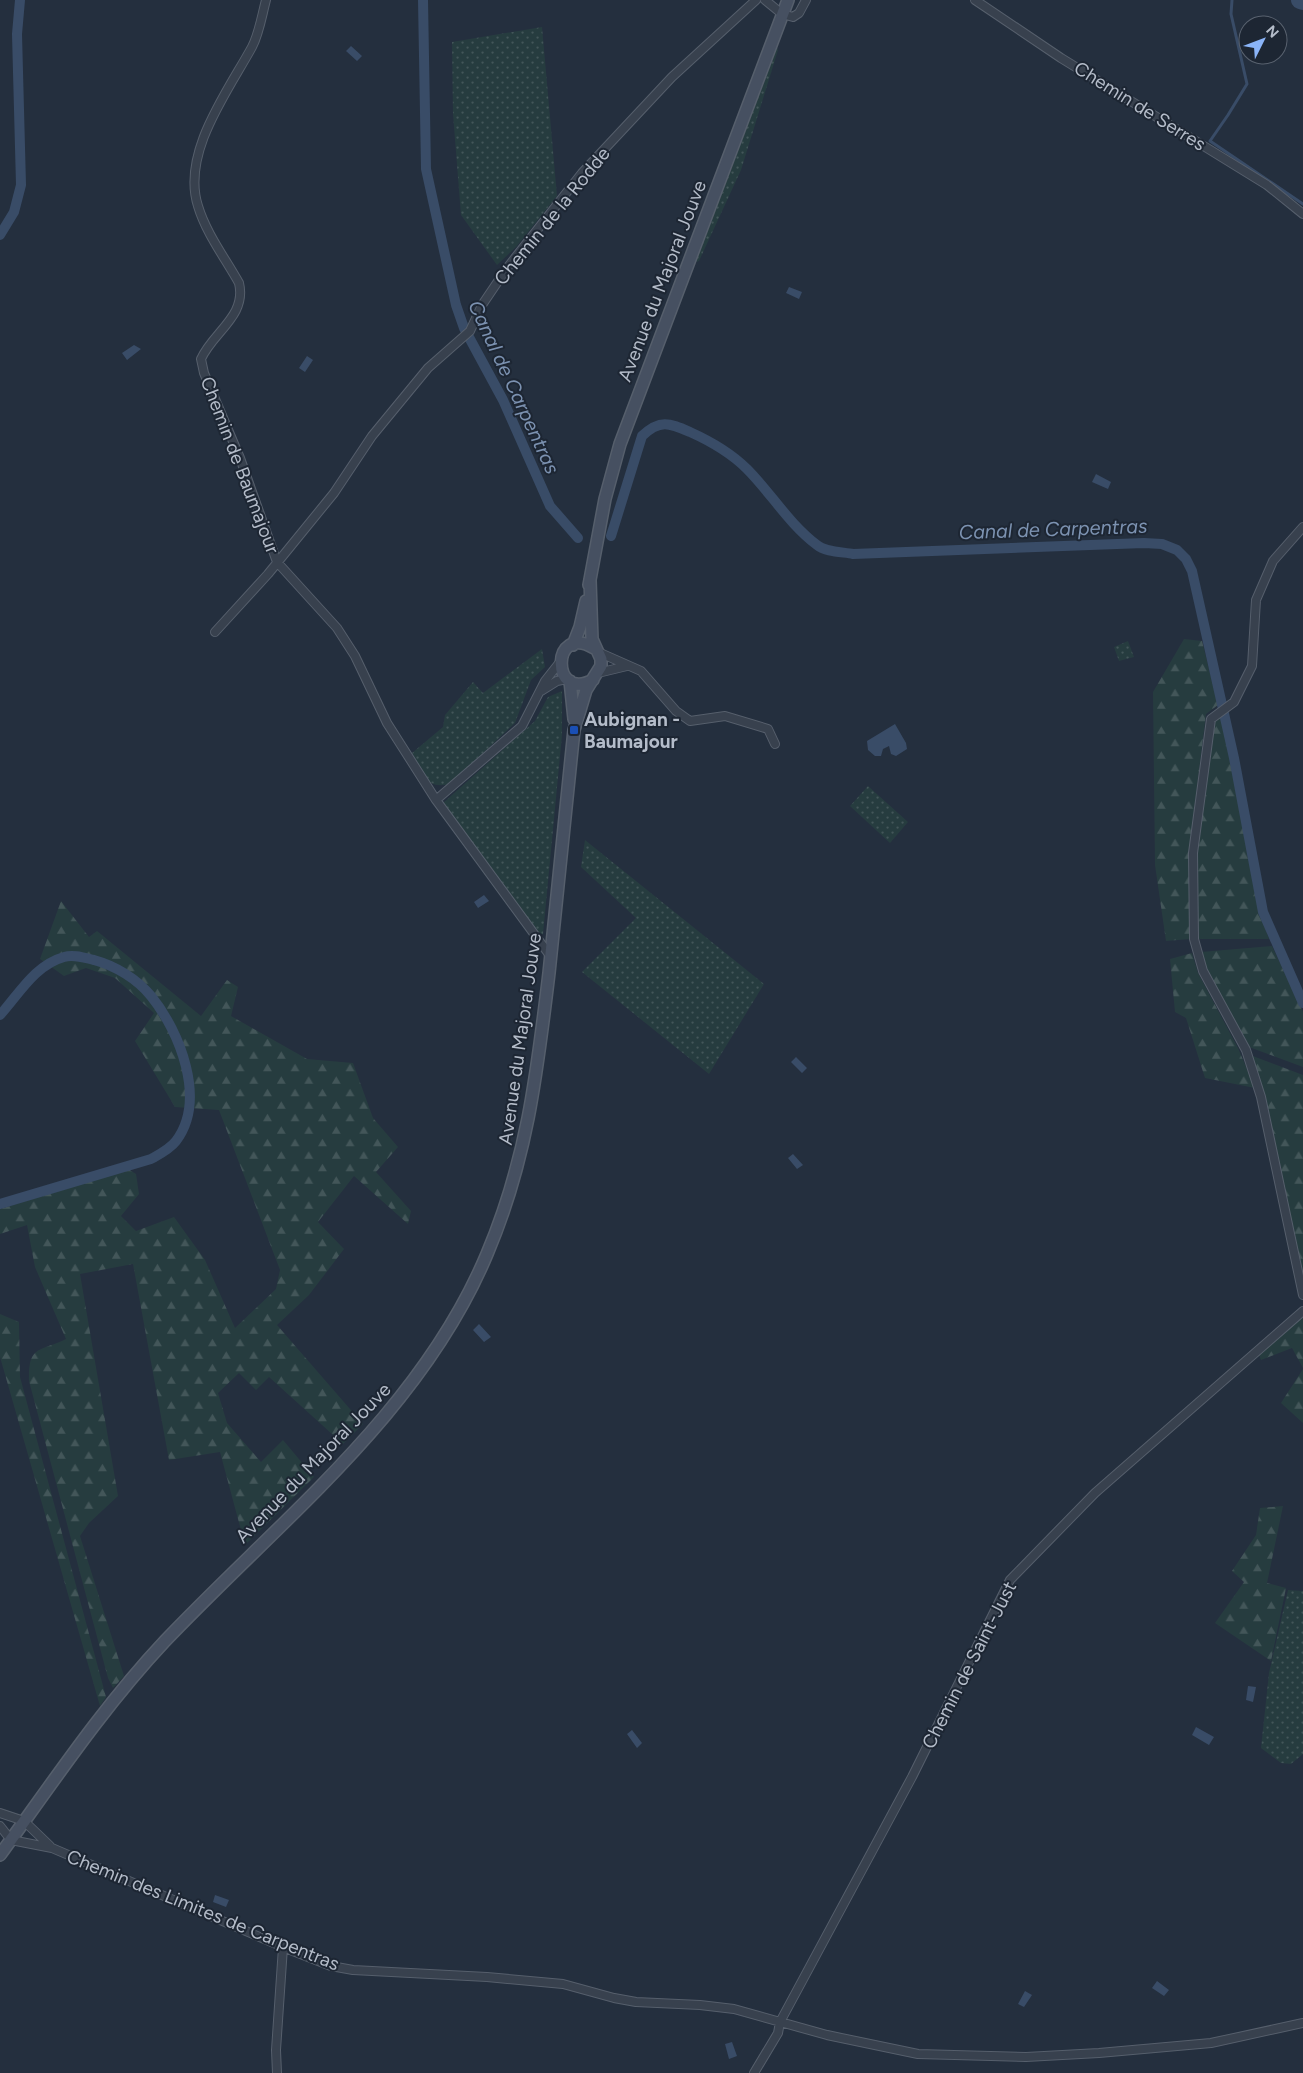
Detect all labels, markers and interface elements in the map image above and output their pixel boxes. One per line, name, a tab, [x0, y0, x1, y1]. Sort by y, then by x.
north arrow	[1238, 15, 1288, 65]
text: N	[1262, 22, 1282, 41]
street label: Chemin de Serres	[1070, 56, 1210, 156]
street label: Chemin de la Rodde	[489, 142, 615, 290]
street label: Avenue du Majoral Jouve	[613, 177, 711, 385]
water label: Canal de Carpentras	[463, 296, 565, 478]
street label: Chemin de Baumajour	[196, 373, 285, 557]
water label: Canal de Carpentras	[958, 514, 1148, 544]
place label: Aubignan - Baumajour	[584, 708, 680, 753]
marker: Aubignan - Baumajour	[568, 724, 580, 736]
street label: Avenue du Majoral Jouve	[494, 932, 546, 1146]
street label: Avenue du Majoral Jouve	[231, 1378, 395, 1548]
street label: Chemin de Saint-Just	[917, 1578, 1021, 1752]
street label: Chemin des Limites de Carpentras	[63, 1845, 343, 1975]

